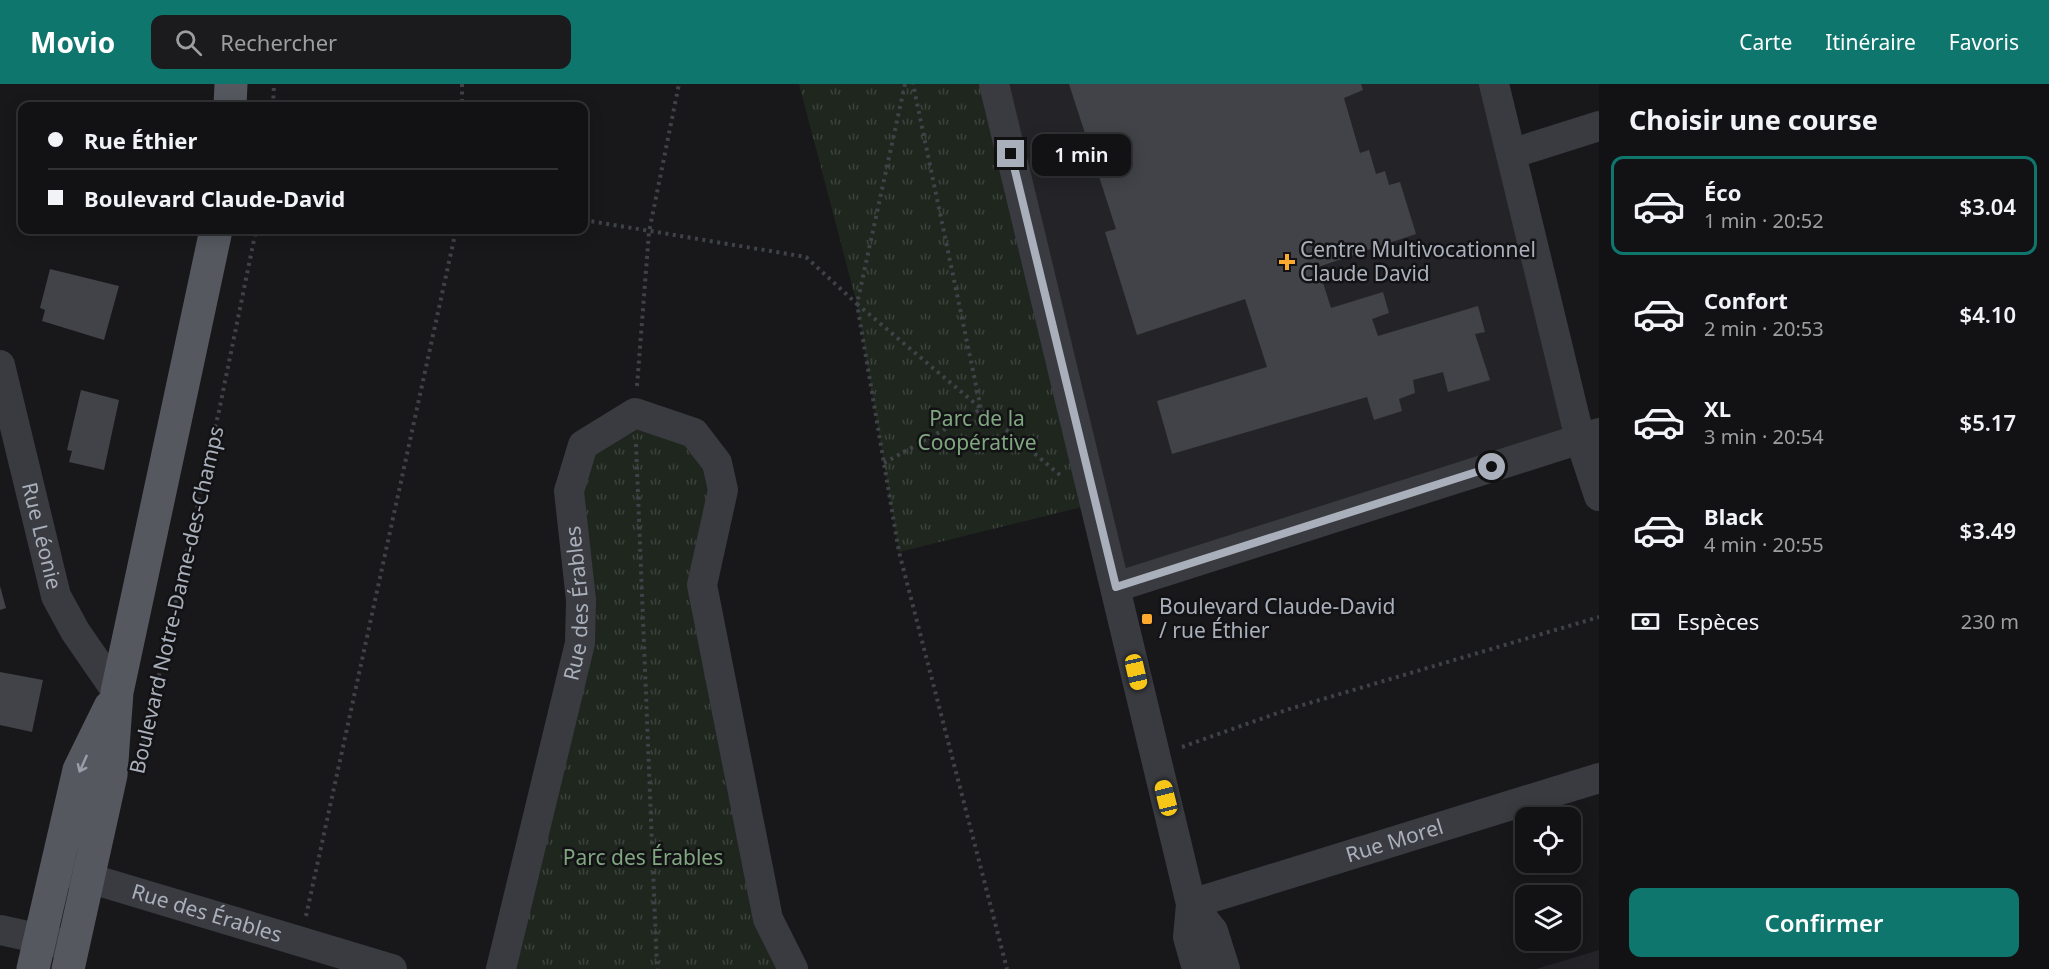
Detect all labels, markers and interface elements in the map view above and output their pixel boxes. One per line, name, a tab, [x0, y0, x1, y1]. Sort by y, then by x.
search box	[151, 15, 571, 69]
text: Movio	[30, 23, 115, 61]
icon: search	[172, 26, 205, 59]
text: Rechercher	[220, 27, 337, 57]
text: Carte	[1739, 28, 1792, 56]
text: Itinéraire	[1825, 28, 1916, 56]
text: Favoris	[1949, 28, 2019, 56]
text: Choisir une course	[1629, 101, 1878, 138]
text: Rue Éthier	[84, 125, 197, 155]
callout: 1 min	[1032, 133, 1131, 175]
route end	[997, 140, 1024, 167]
text: 1 min	[1054, 141, 1109, 168]
text: Éco	[1704, 177, 1741, 207]
icon: car	[1632, 179, 1686, 233]
text: Boulevard Claude-David	[84, 183, 345, 213]
text: $3.04	[1960, 191, 2016, 221]
text: 1 min · 20:52	[1704, 207, 1824, 234]
place label: Centre Multivocationnel Claude David	[1300, 235, 1536, 287]
marker: Centre Multivocationnel Claude David	[1278, 253, 1296, 271]
text: Confort	[1704, 285, 1788, 315]
icon: car	[1632, 287, 1686, 341]
text: $4.10	[1960, 299, 2016, 329]
text: 2 min · 20:53	[1704, 315, 1824, 342]
text: XL	[1704, 393, 1731, 423]
icon: car	[1632, 395, 1686, 449]
park label: Parc de la Coopérative	[918, 404, 1037, 456]
text: $5.17	[1960, 407, 2016, 437]
street label: Boulevard Notre-Dame-des-Champs	[122, 423, 230, 776]
text: 3 min · 20:54	[1704, 423, 1824, 450]
route start	[1478, 453, 1505, 480]
street label: Rue Léonie	[16, 479, 69, 592]
text: Black	[1704, 501, 1763, 531]
icon: car	[1632, 503, 1686, 557]
text: $3.49	[1960, 515, 2016, 545]
street label: Rue des Érables	[556, 525, 594, 683]
text: 4 min · 20:55	[1704, 531, 1824, 558]
place label: Boulevard Claude-David / rue Éthier	[1159, 592, 1395, 644]
icon: cash	[1629, 605, 1662, 638]
text: Espèces	[1677, 606, 1759, 636]
text: 230 m	[1961, 608, 2019, 635]
marker: Boulevard Claude-David / rue Éthier	[1140, 612, 1154, 626]
car	[1123, 652, 1149, 692]
one-way arrow	[76, 754, 88, 772]
car	[1153, 778, 1179, 818]
map controls	[1515, 807, 1581, 951]
button: locate	[1515, 807, 1581, 873]
street label: Rue Morel	[1342, 812, 1446, 868]
park label: Parc des Érables	[563, 843, 723, 871]
street label: Rue des Érables	[128, 877, 286, 948]
button: layers	[1515, 885, 1581, 951]
button: Confirmer	[1629, 888, 2019, 957]

